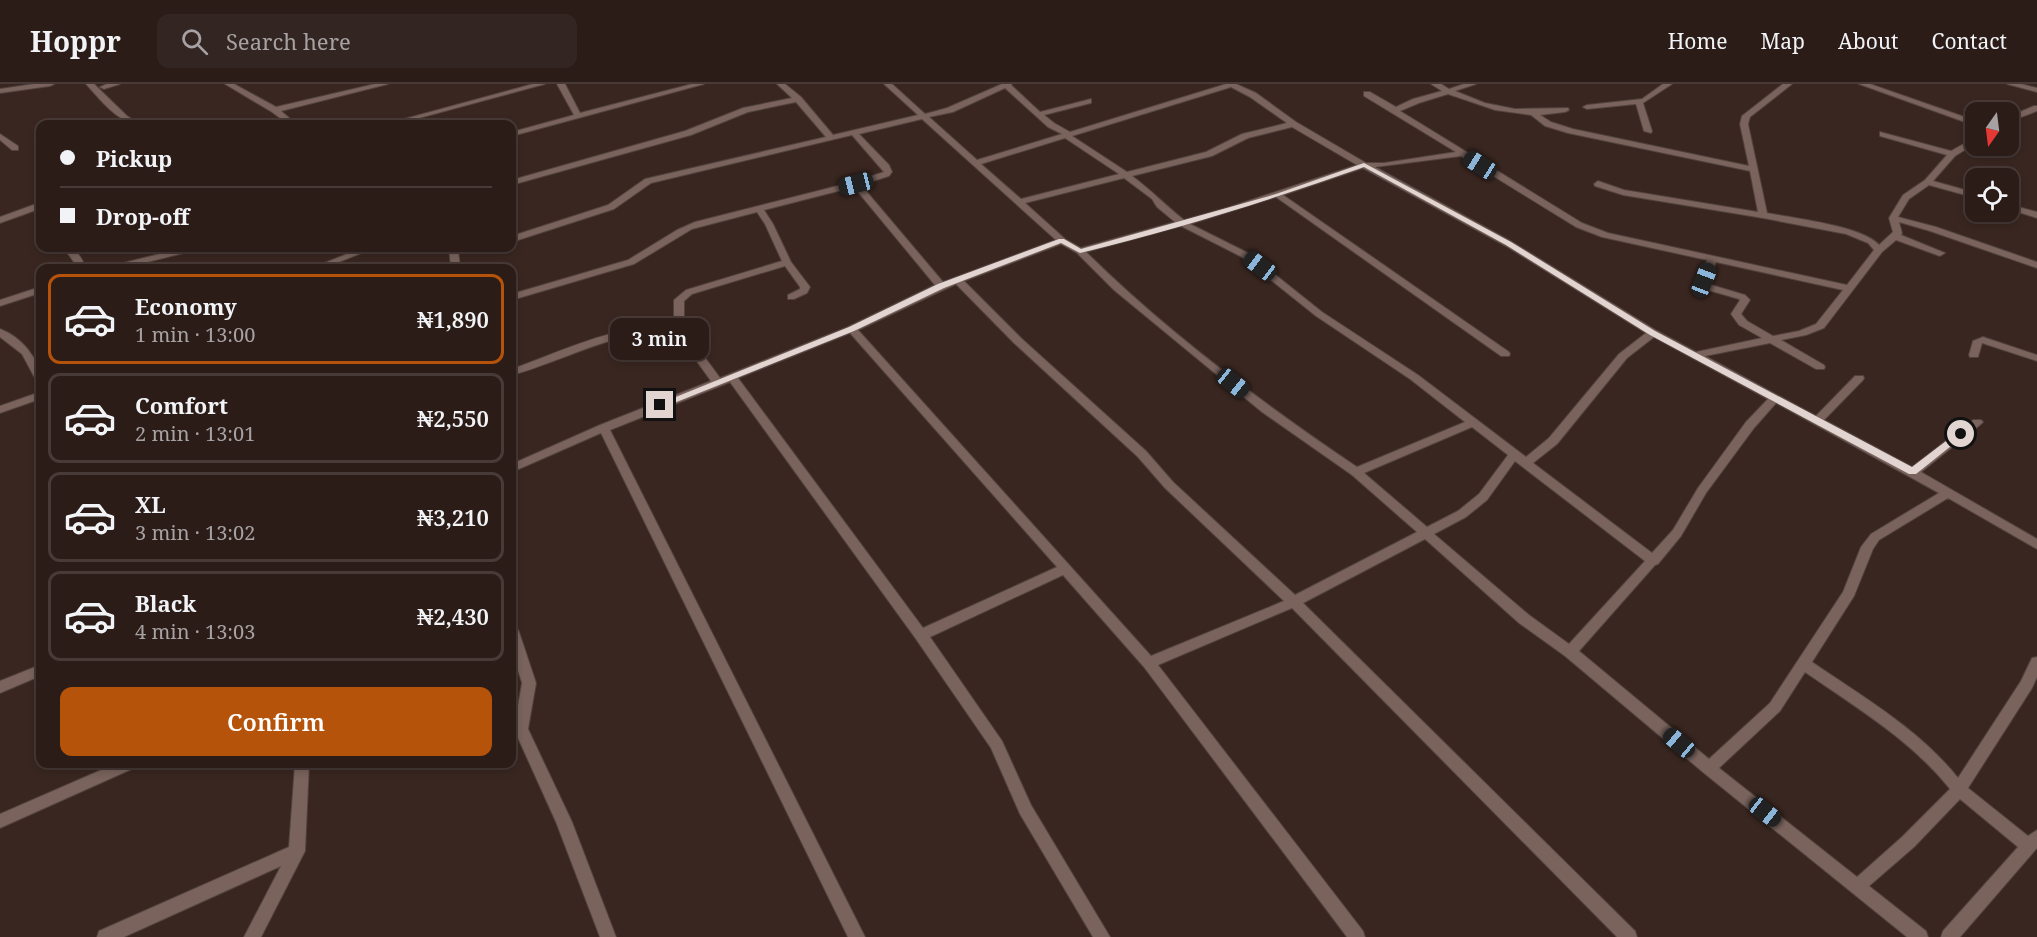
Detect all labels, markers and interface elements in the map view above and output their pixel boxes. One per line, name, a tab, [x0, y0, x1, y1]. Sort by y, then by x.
search box	[157, 14, 577, 68]
text: Hoppr	[30, 22, 121, 60]
icon: search	[178, 25, 211, 58]
text: Search here	[226, 26, 351, 56]
text: Home	[1668, 27, 1728, 55]
text: Map	[1761, 27, 1805, 55]
text: About	[1838, 27, 1899, 55]
text: Contact	[1932, 27, 2007, 55]
north arrow	[1965, 102, 2019, 156]
map controls	[1965, 102, 2019, 222]
text: Pickup	[96, 143, 172, 173]
car	[1460, 148, 1500, 182]
button: locate	[1965, 168, 2019, 222]
car	[836, 171, 876, 197]
text: Drop-off	[96, 201, 189, 231]
car	[1240, 248, 1280, 284]
car	[1689, 260, 1719, 300]
text: Economy	[135, 291, 237, 321]
icon: car	[63, 292, 117, 346]
text: ₦1,890	[417, 304, 489, 334]
callout: 3 min	[610, 318, 710, 360]
text: 1 min · 13:00	[135, 321, 255, 348]
text: 3 min	[632, 325, 687, 352]
car	[1213, 365, 1253, 401]
text: Comfort	[135, 390, 228, 420]
icon: car	[63, 391, 117, 445]
route end	[646, 391, 673, 418]
text: ₦2,550	[417, 403, 489, 433]
text: 2 min · 13:01	[135, 420, 255, 447]
route start	[1947, 420, 1974, 447]
text: XL	[135, 489, 166, 519]
icon: car	[63, 490, 117, 544]
text: ₦3,210	[417, 502, 489, 532]
text: 3 min · 13:02	[135, 519, 255, 546]
text: Black	[135, 588, 196, 618]
icon: car	[63, 589, 117, 643]
text: ₦2,430	[417, 601, 489, 631]
text: 4 min · 13:03	[135, 618, 255, 645]
button: Confirm	[60, 687, 492, 756]
car	[1659, 725, 1699, 761]
car	[1745, 794, 1785, 830]

